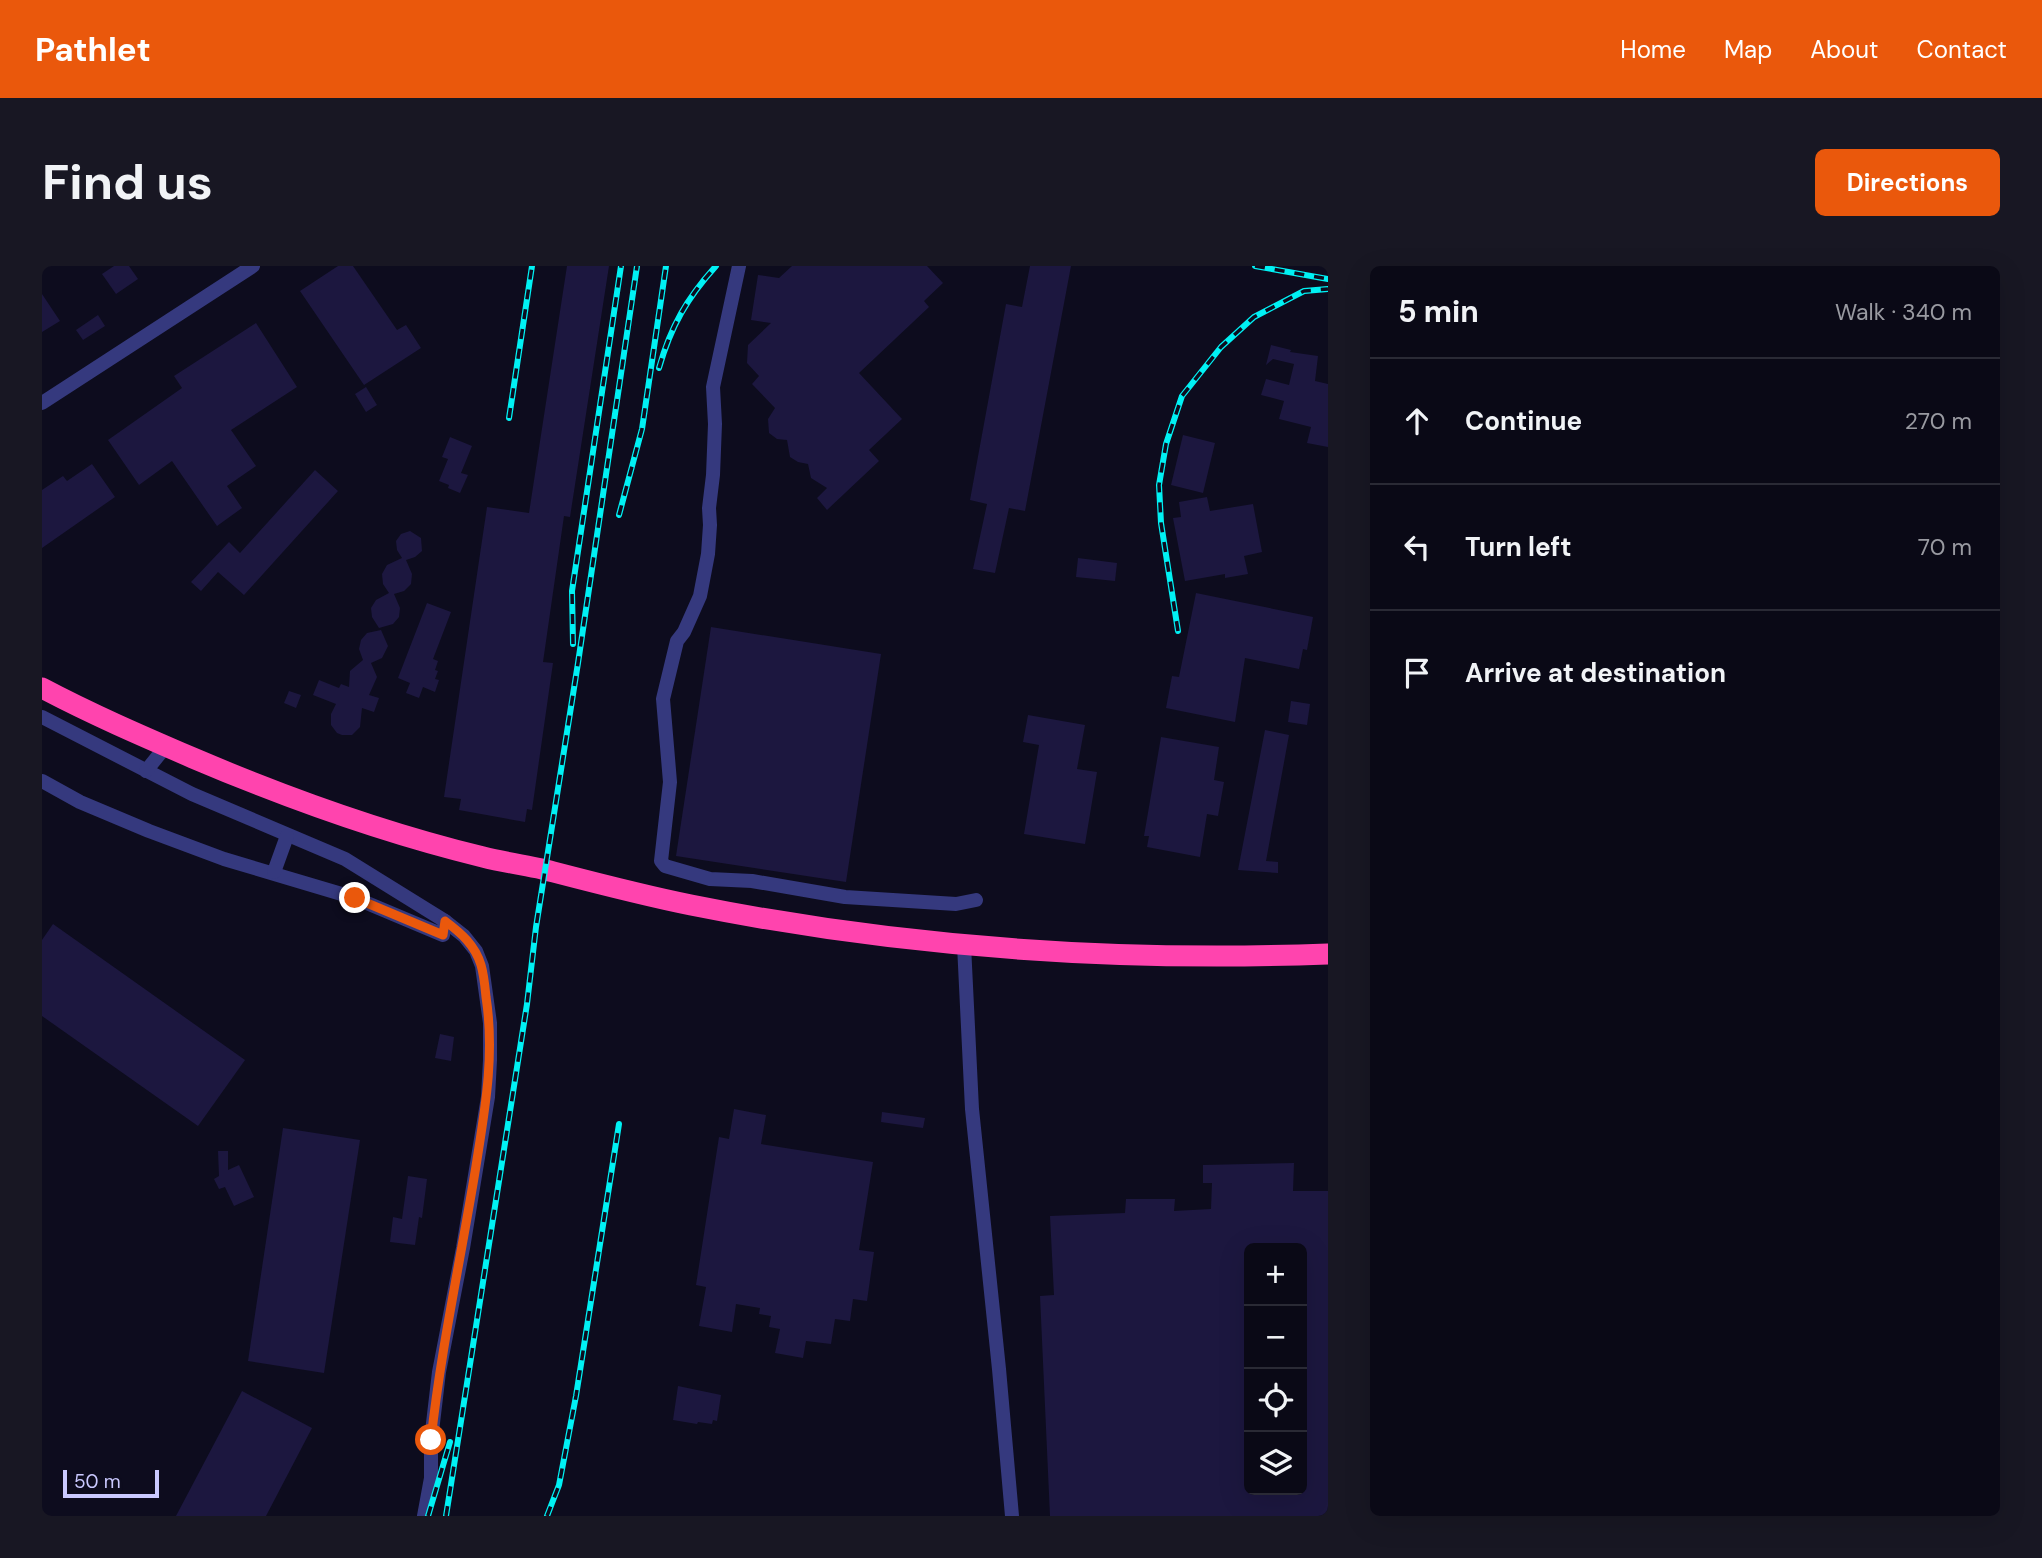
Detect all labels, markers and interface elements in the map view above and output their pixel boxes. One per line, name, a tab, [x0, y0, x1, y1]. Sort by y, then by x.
text: Pathlet	[35, 28, 151, 71]
text: Home	[1620, 34, 1686, 65]
text: Map	[1724, 34, 1772, 65]
text: About	[1810, 34, 1879, 65]
text: Contact	[1917, 34, 2007, 65]
button: Directions	[1815, 149, 2000, 216]
text: Find us	[42, 150, 213, 214]
text: 5 min	[1398, 292, 1479, 331]
text: Walk · 340 m	[1835, 297, 1972, 327]
icon: ahead	[1398, 402, 1436, 440]
text: Continue	[1465, 404, 1582, 438]
text: 270 m	[1905, 406, 1972, 436]
icon: left	[1398, 528, 1436, 566]
text: Turn left	[1465, 530, 1572, 564]
text: 70 m	[1918, 532, 1972, 562]
icon: arrive	[1398, 654, 1436, 692]
text: Arrive at destination	[1465, 656, 1726, 690]
route end	[339, 882, 370, 913]
map controls	[1244, 1243, 1307, 1495]
button: +	[1244, 1243, 1307, 1306]
button: −	[1244, 1306, 1307, 1369]
button: locate	[1244, 1369, 1307, 1432]
route start	[415, 1424, 446, 1455]
button: layers	[1244, 1432, 1307, 1495]
scale bar	[63, 1467, 159, 1499]
text: 50 m	[74, 1469, 121, 1494]

